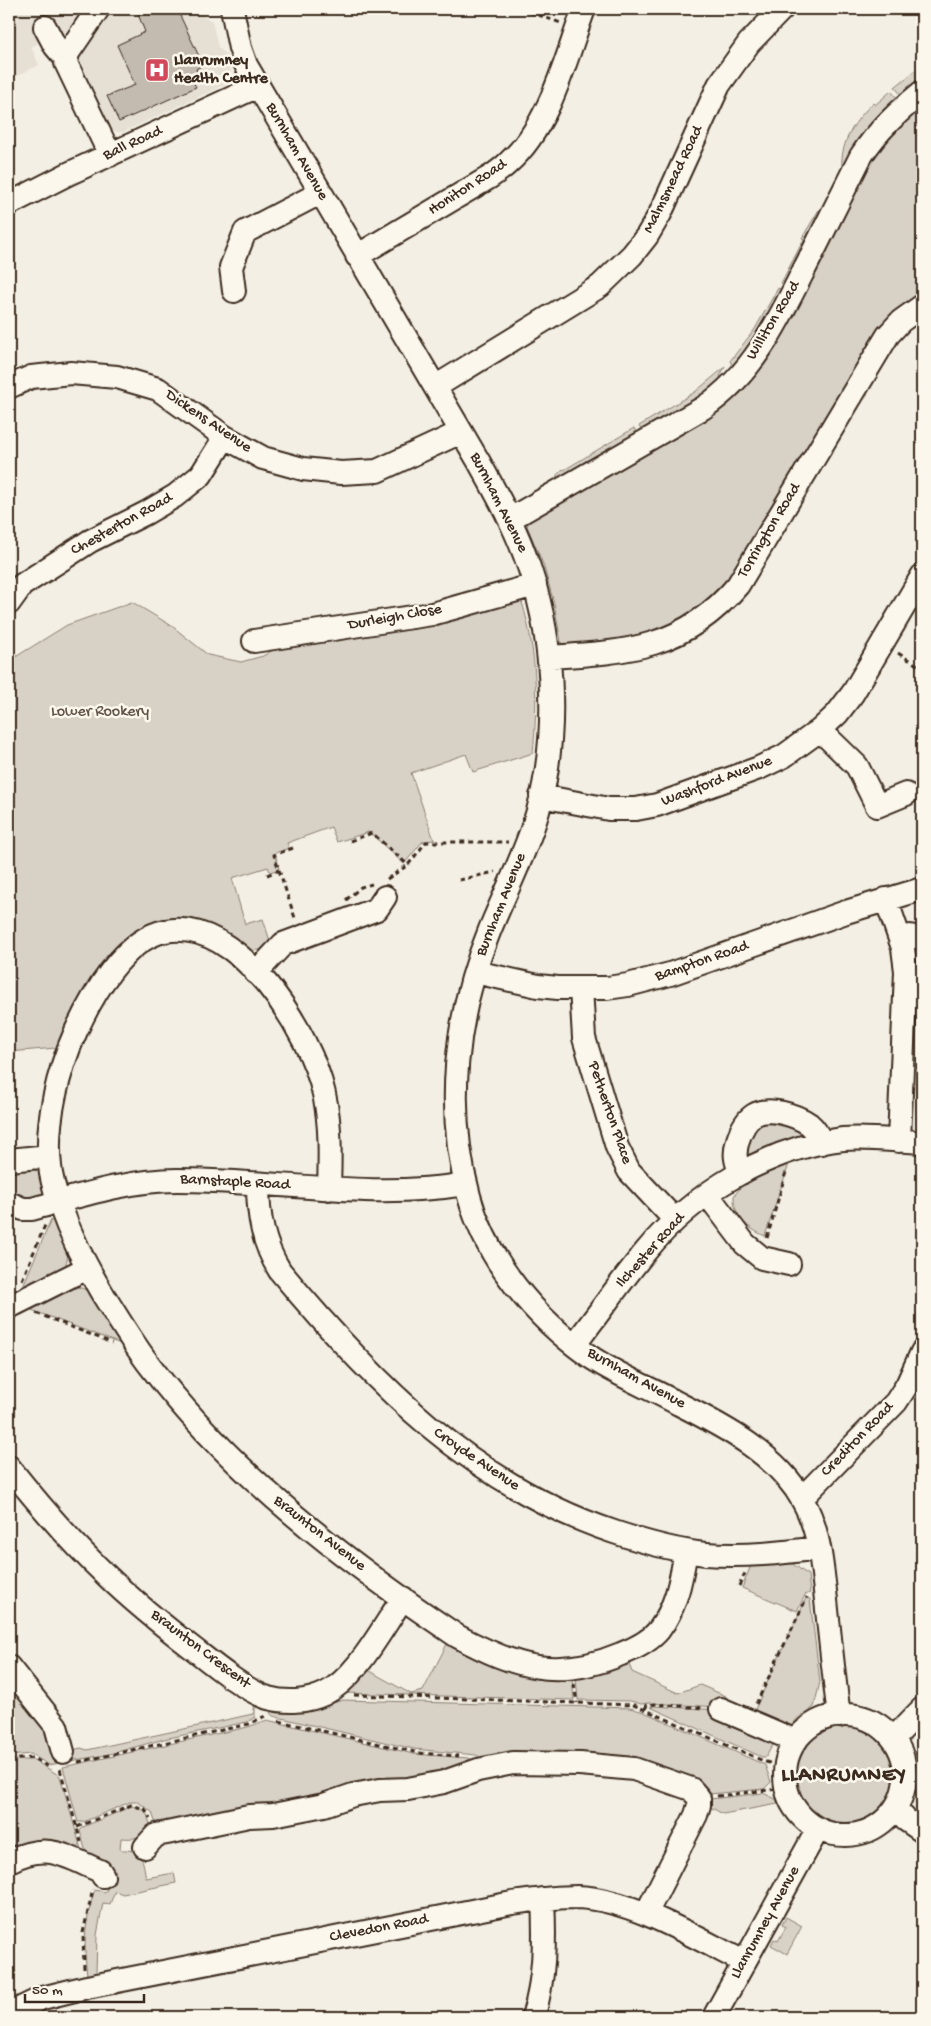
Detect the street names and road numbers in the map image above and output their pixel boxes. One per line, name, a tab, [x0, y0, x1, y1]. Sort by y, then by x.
street label: Burnham Avenue	[260, 99, 332, 205]
street label: Ball Road	[100, 121, 167, 166]
street label: Malmsmead Road	[640, 122, 709, 237]
street label: Honiton Road	[425, 155, 512, 220]
street label: Williton Road	[743, 277, 806, 364]
street label: Dickens Avenue	[160, 386, 255, 458]
street label: Burnham Avenue	[464, 449, 532, 557]
street label: Torrington Road	[734, 479, 807, 583]
street label: Chesterton Road	[68, 489, 177, 561]
street label: Durleigh Close	[346, 600, 444, 636]
street label: Washford Avenue	[659, 752, 776, 812]
street label: Burnham Avenue	[472, 850, 532, 960]
street label: Bampton Road	[652, 937, 753, 987]
street label: Petherton Place	[582, 1058, 636, 1168]
street label: Barnstaple Road	[179, 1171, 292, 1195]
street label: Ilchester Road	[612, 1208, 691, 1293]
street label: Burnham Avenue	[583, 1344, 689, 1414]
street label: Crediton Road	[818, 1397, 900, 1481]
street label: Croyde Avenue	[429, 1424, 523, 1496]
street label: Braunton Avenue	[268, 1491, 370, 1576]
street label: Braunton Crescent	[145, 1606, 255, 1695]
street label: Llanrumney Avenue	[727, 1863, 805, 1983]
street label: Clevedon Road	[328, 1910, 431, 1948]

